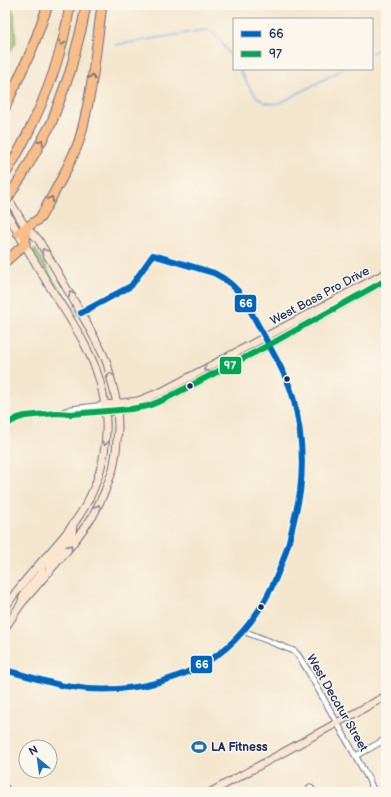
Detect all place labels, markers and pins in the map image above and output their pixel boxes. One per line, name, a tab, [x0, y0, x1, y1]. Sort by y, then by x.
unlabelled marker	[282, 374, 292, 384]
unlabelled marker	[185, 381, 195, 391]
unlabelled marker	[256, 602, 266, 612]
sports icon: LA Fitness	[190, 738, 208, 756]
place label: LA Fitness	[211, 740, 268, 755]

